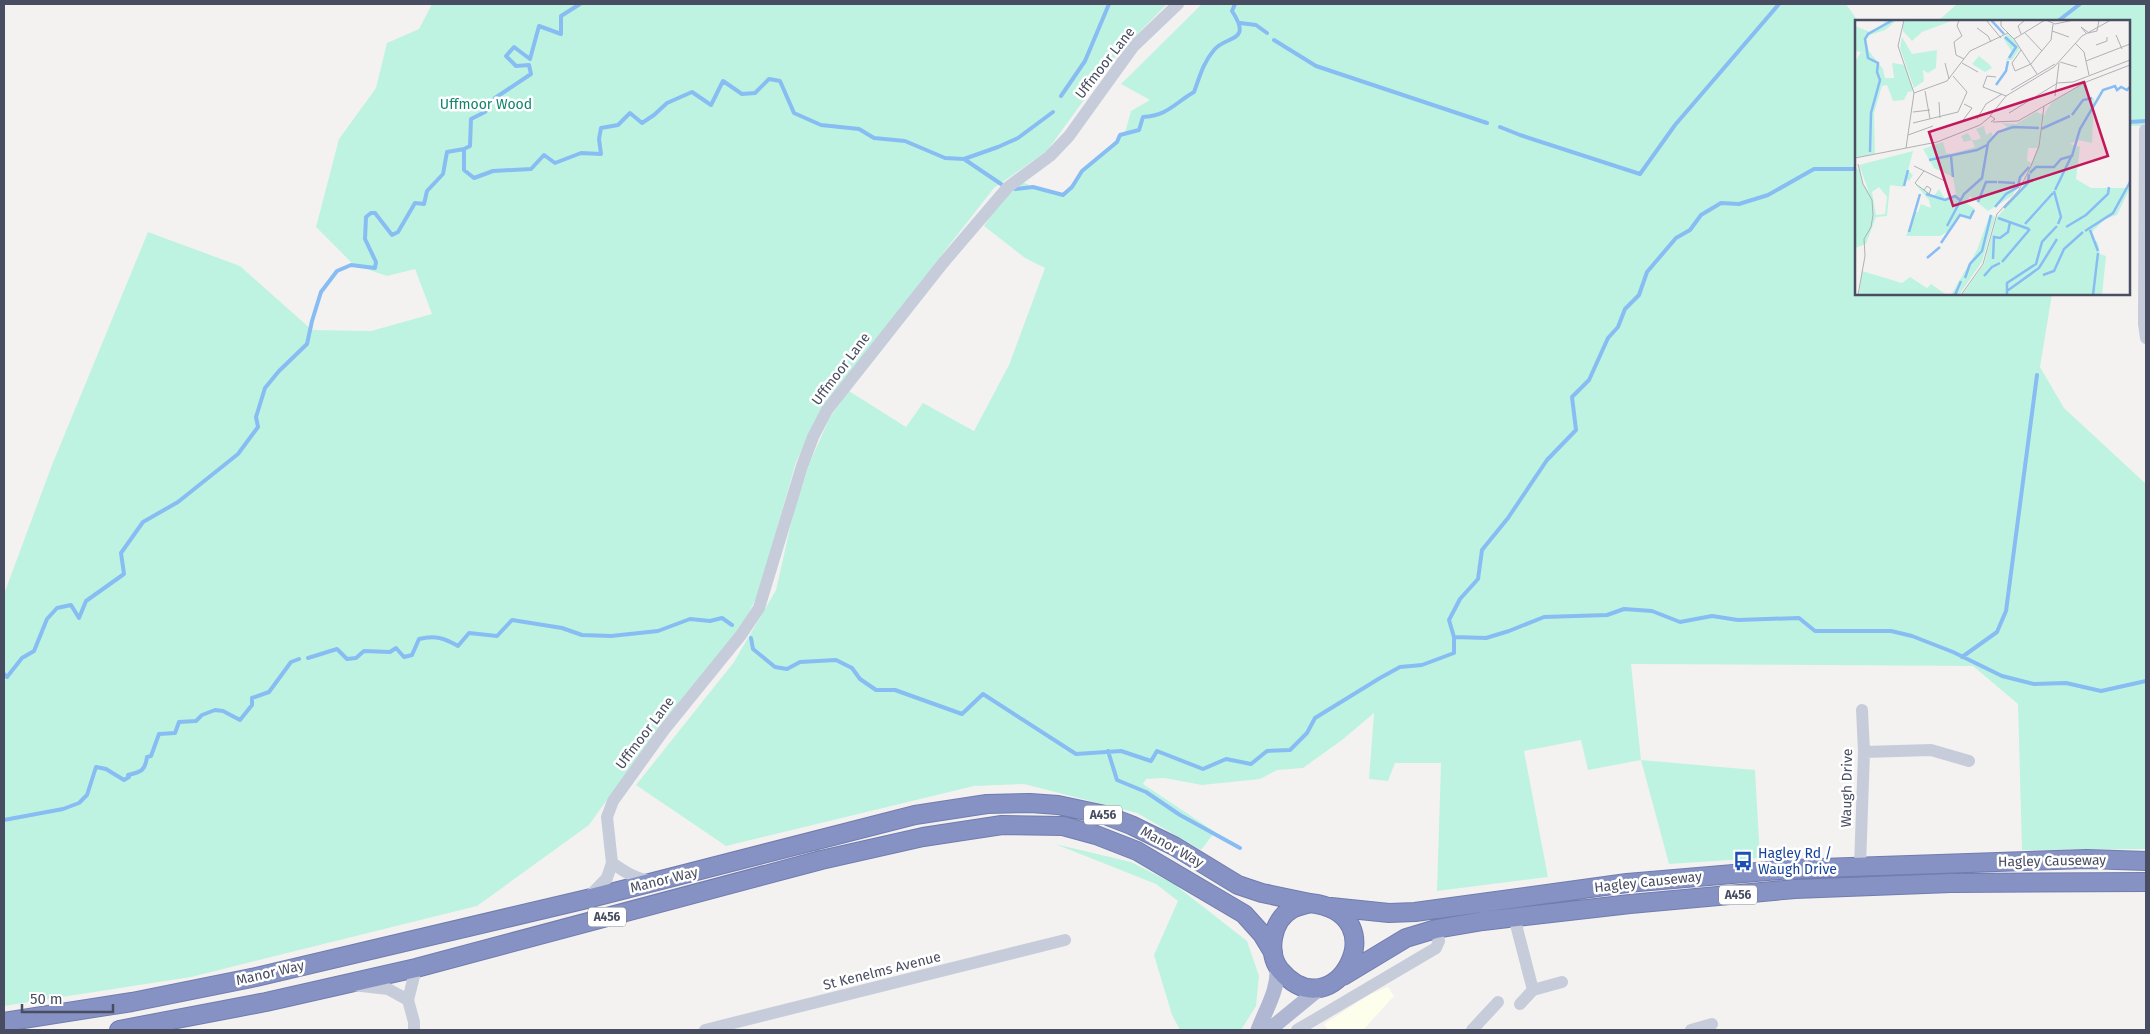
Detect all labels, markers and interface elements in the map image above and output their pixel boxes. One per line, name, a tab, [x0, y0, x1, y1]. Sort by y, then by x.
inset map	[1855, 20, 2130, 295]
street label: Uffmoor Lane	[1072, 24, 1138, 102]
park label: Uffmoor Wood	[440, 96, 532, 113]
street label: Uffmoor Lane	[808, 329, 874, 409]
street label: Uffmoor Lane	[612, 693, 678, 773]
street label: Waugh Drive	[1838, 748, 1856, 828]
road number: A456	[1084, 806, 1122, 824]
street label: Manor Way	[1138, 823, 1207, 871]
place label: Hagley Rd / Waugh Drive	[1758, 845, 1837, 878]
bus stop icon: Hagley Rd / Waugh Drive	[1732, 850, 1754, 872]
street label: Hagley Causeway	[1998, 852, 2106, 870]
street label: Manor Way	[628, 863, 700, 897]
street label: Hagley Causeway	[1593, 868, 1703, 896]
road number: A456	[1719, 886, 1757, 904]
road number: A456	[588, 908, 626, 926]
street label: St Kenelms Avenue	[821, 948, 943, 994]
street label: Manor Way	[234, 957, 306, 989]
scale bar	[22, 982, 114, 1014]
text: 50 m	[30, 990, 63, 1008]

